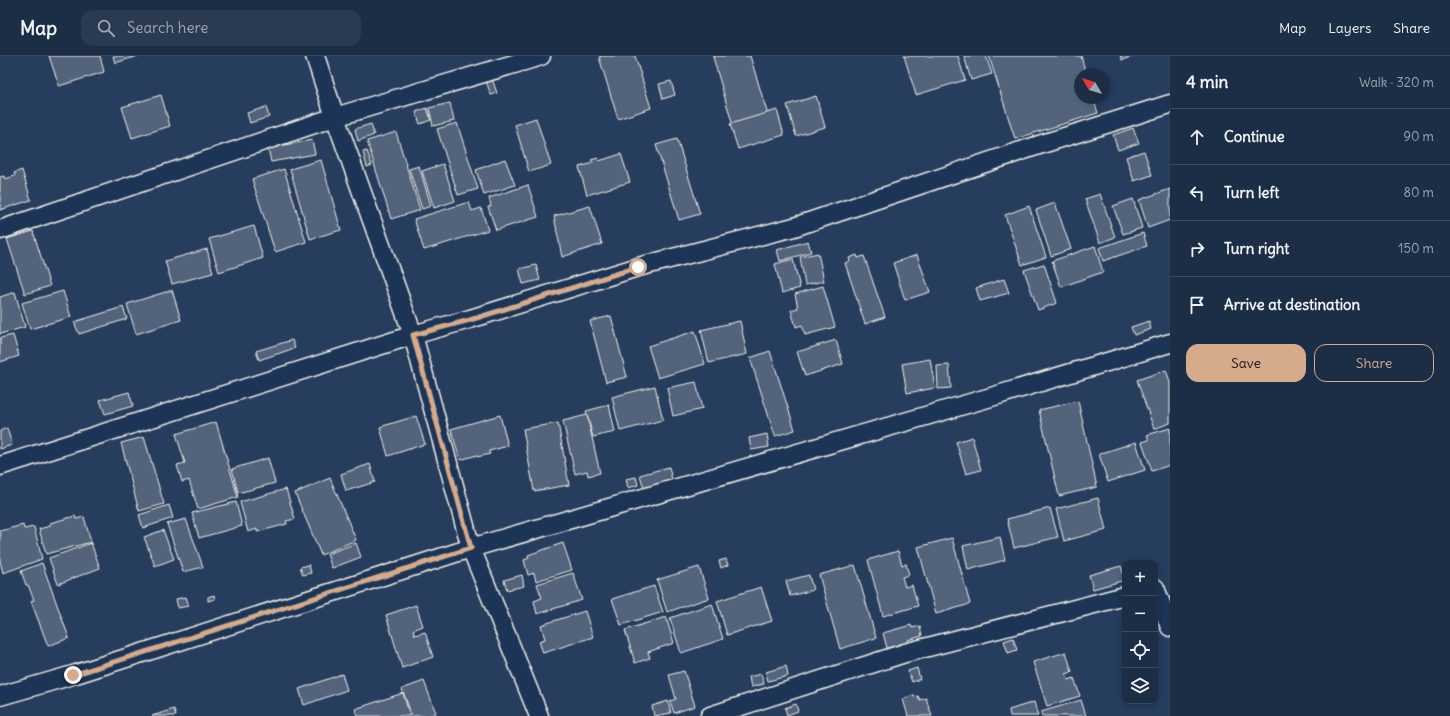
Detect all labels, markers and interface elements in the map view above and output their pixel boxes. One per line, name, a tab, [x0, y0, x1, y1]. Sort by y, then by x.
search box	[81, 10, 361, 46]
text: Map	[20, 16, 57, 40]
icon: search	[95, 17, 117, 39]
text: Search here	[127, 18, 208, 37]
text: Map	[1279, 19, 1306, 37]
text: Layers	[1328, 19, 1371, 37]
text: Share	[1393, 19, 1430, 37]
north arrow	[1074, 68, 1110, 104]
text: 4 min	[1186, 71, 1228, 93]
text: Walk · 320 m	[1359, 74, 1434, 91]
icon: ahead	[1186, 126, 1208, 148]
text: Continue	[1224, 127, 1285, 146]
text: 90 m	[1403, 128, 1434, 145]
icon: left	[1186, 182, 1208, 204]
text: Turn left	[1224, 183, 1279, 202]
text: 80 m	[1403, 184, 1434, 201]
icon: right	[1186, 238, 1208, 260]
text: Turn right	[1224, 239, 1289, 258]
text: 150 m	[1398, 240, 1434, 257]
route start	[629, 258, 647, 276]
icon: arrive	[1186, 294, 1208, 316]
text: Arrive at destination	[1224, 295, 1360, 314]
button: Save	[1186, 344, 1306, 382]
button: Share	[1314, 344, 1434, 382]
map controls	[1122, 560, 1158, 704]
button: +	[1122, 560, 1158, 596]
button: −	[1122, 596, 1158, 632]
button: locate	[1122, 632, 1158, 668]
route end	[64, 666, 82, 684]
button: layers	[1122, 668, 1158, 704]

